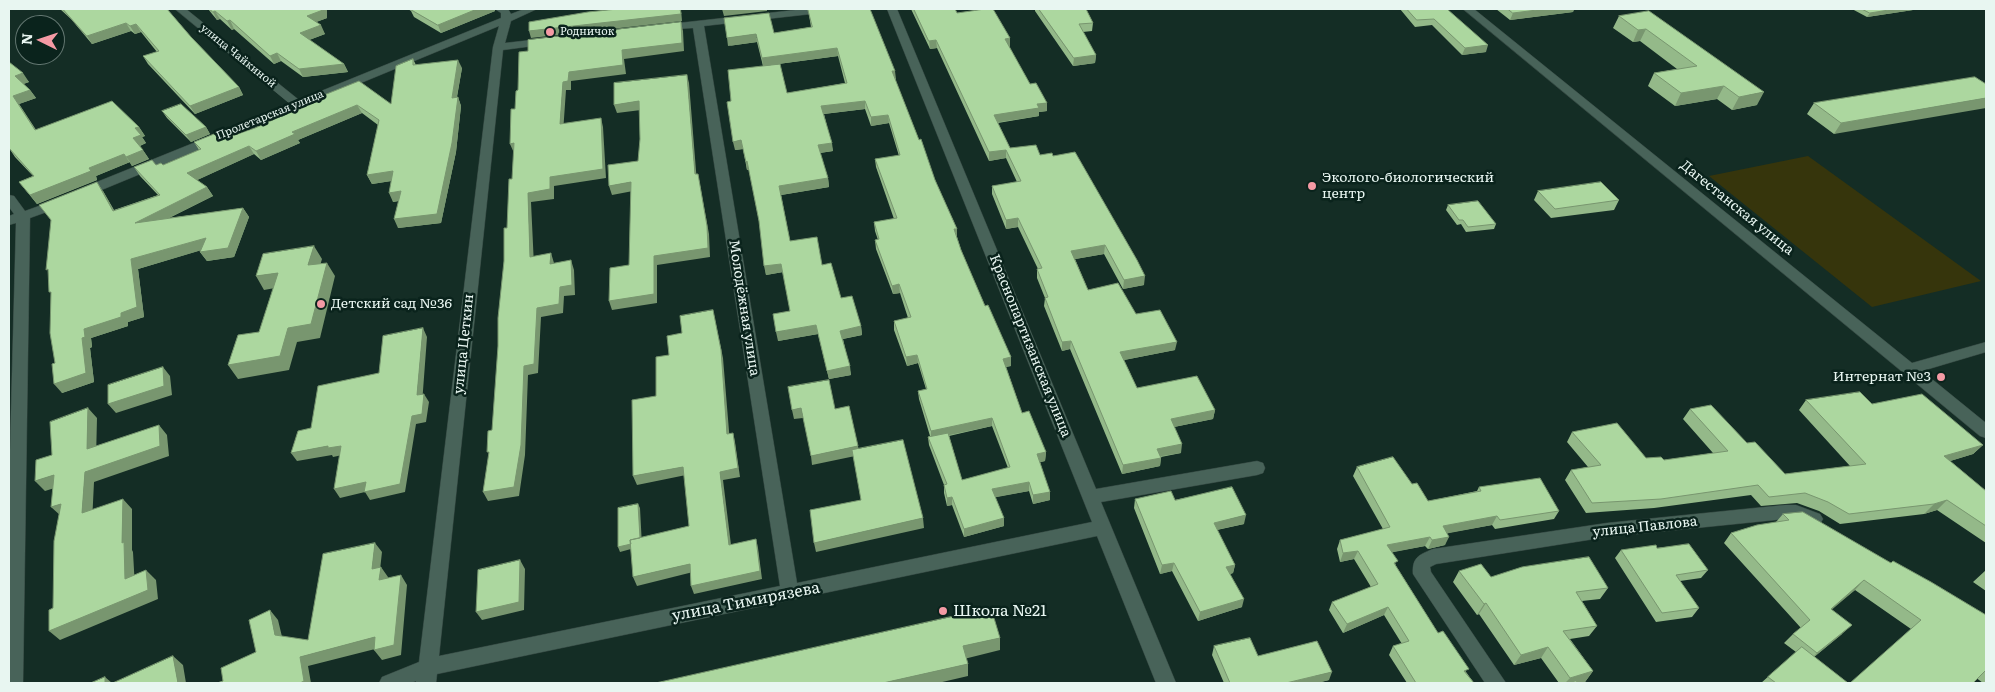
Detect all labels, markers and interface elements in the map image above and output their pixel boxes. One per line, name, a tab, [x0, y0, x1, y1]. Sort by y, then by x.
north arrow	[15, 15, 65, 65]
street label: улица Чайкиной	[198, 22, 278, 90]
place label: Родничок	[560, 25, 614, 39]
marker: Родничок	[544, 26, 556, 38]
text: N	[16, 32, 36, 46]
street label: Пролетарская улица	[214, 87, 326, 143]
street label: Дагестанская улица	[1677, 157, 1797, 259]
place label: Эколого-биологический центр	[1322, 170, 1494, 202]
marker: Эколого-биологический центр	[1306, 180, 1318, 192]
street label: Молодёжная улица	[725, 239, 763, 377]
street label: Краснопартизанская улица	[986, 252, 1074, 440]
street label: улица Цеткин	[450, 293, 478, 395]
place label: Детский сад №36	[331, 296, 452, 312]
marker: Детский сад №36	[315, 298, 327, 310]
place label: Интернат №3	[1833, 369, 1931, 385]
marker: Интернат №3	[1935, 371, 1947, 383]
street label: улица Павлова	[1592, 513, 1698, 541]
street label: улица Тимирязева	[670, 578, 822, 626]
place label: Школа №21	[953, 601, 1047, 621]
marker: Школа №21	[937, 605, 949, 617]

